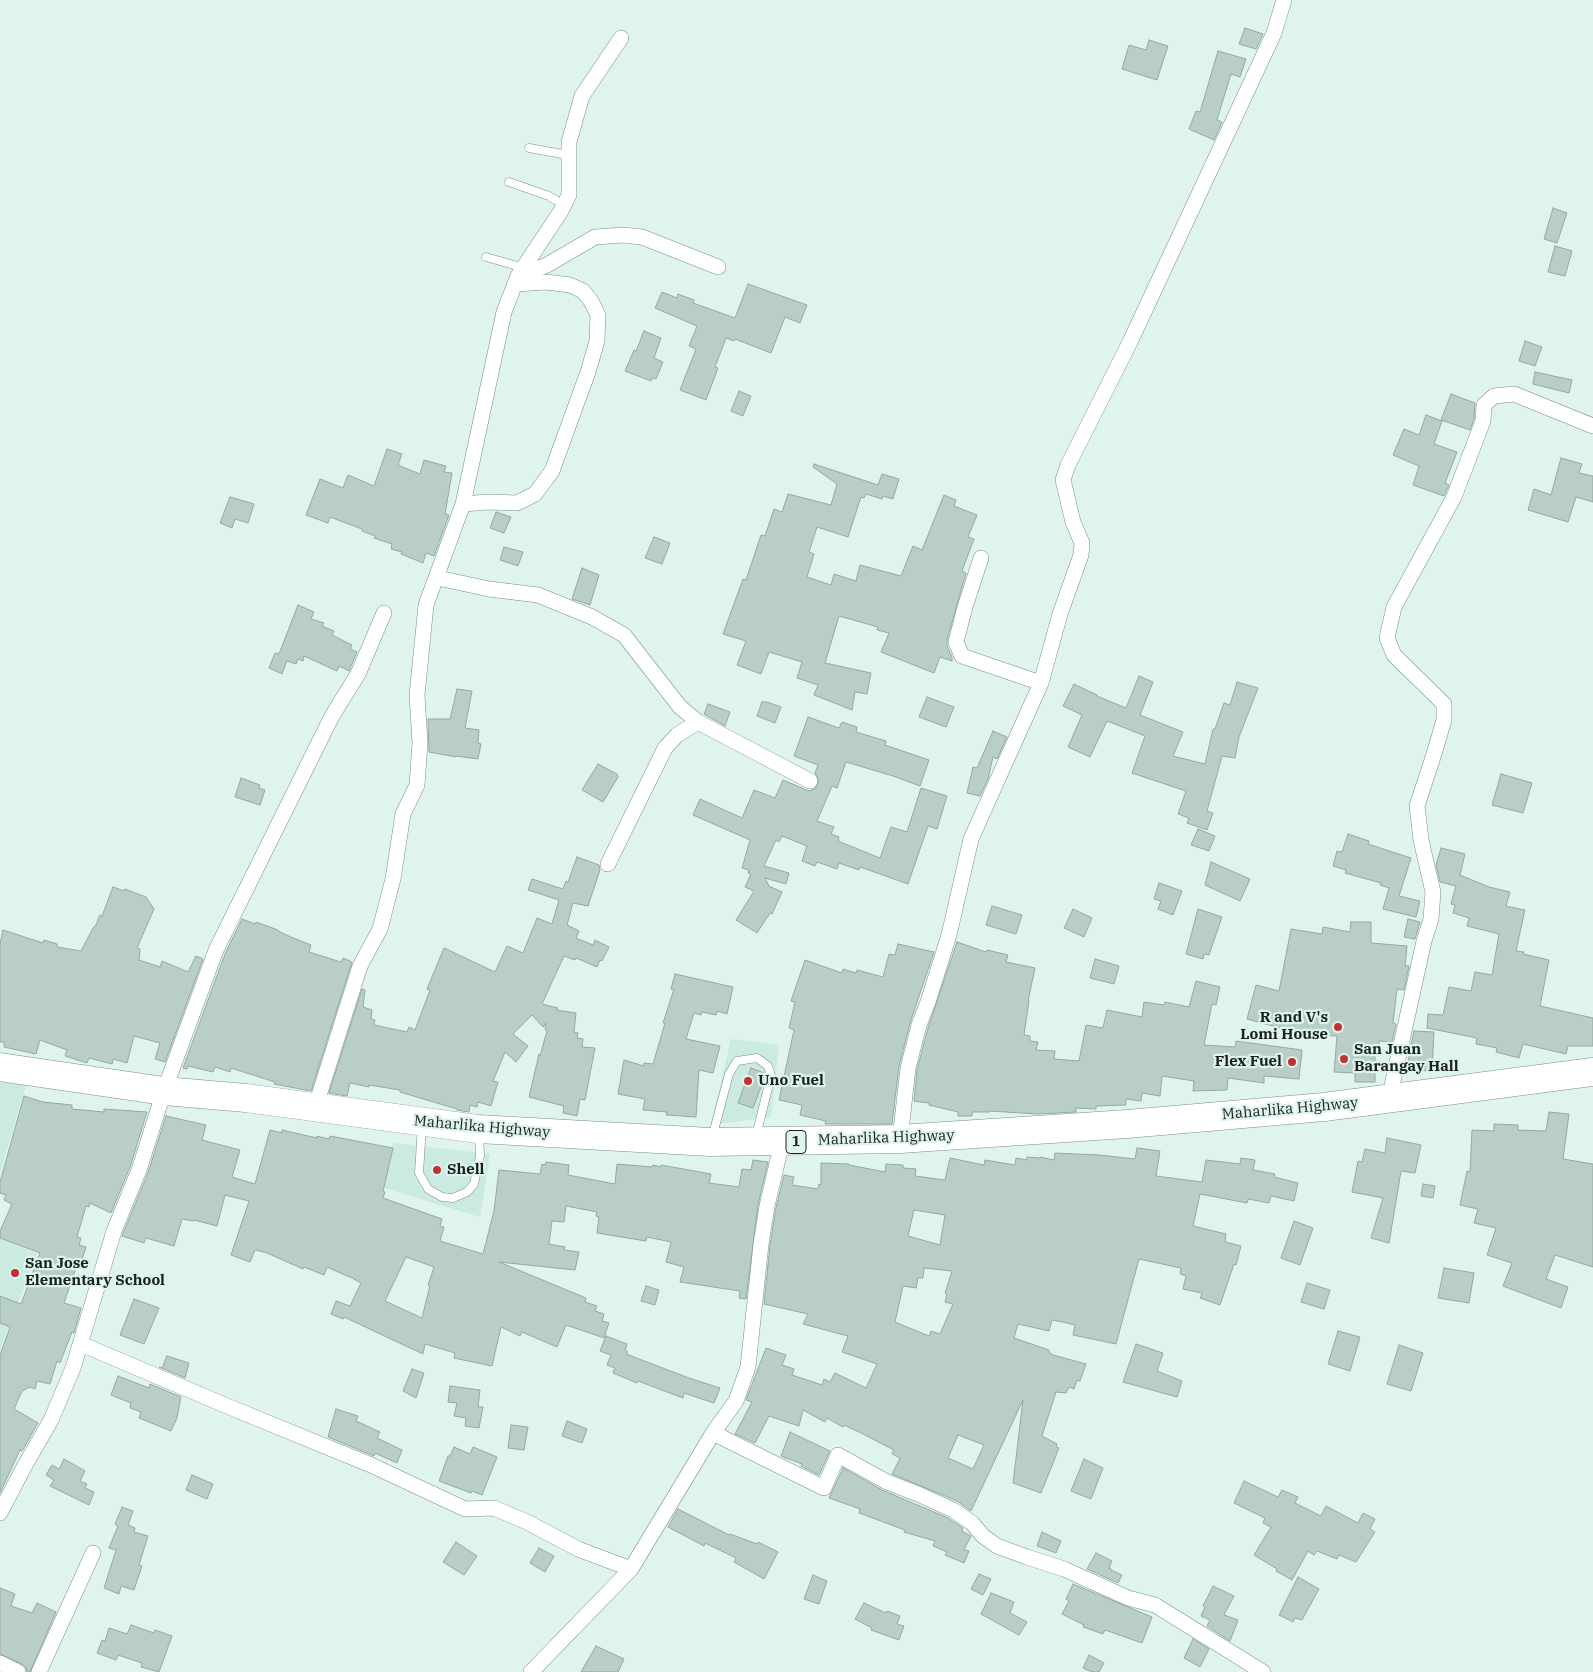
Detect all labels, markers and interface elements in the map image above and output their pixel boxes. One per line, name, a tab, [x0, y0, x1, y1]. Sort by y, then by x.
place label: R and V's Lomi House	[1240, 1009, 1328, 1044]
marker: R and V's Lomi House	[1332, 1021, 1344, 1033]
place label: San Juan Barangay Hall	[1354, 1041, 1459, 1076]
place label: Flex Fuel	[1215, 1053, 1282, 1071]
marker: San Juan Barangay Hall	[1338, 1053, 1350, 1065]
marker: Flex Fuel	[1286, 1056, 1298, 1068]
place label: Uno Fuel	[758, 1072, 824, 1090]
marker: Uno Fuel	[742, 1075, 754, 1087]
street label: Maharlika Highway	[1221, 1094, 1359, 1124]
street label: Maharlika Highway	[413, 1112, 551, 1142]
street label: Maharlika Highway	[817, 1127, 955, 1149]
road number: 1	[786, 1130, 806, 1154]
place label: Shell	[447, 1161, 484, 1179]
marker: Shell	[431, 1164, 443, 1176]
place label: San Jose Elementary School	[25, 1255, 165, 1290]
marker: San Jose Elementary School	[9, 1267, 21, 1279]

